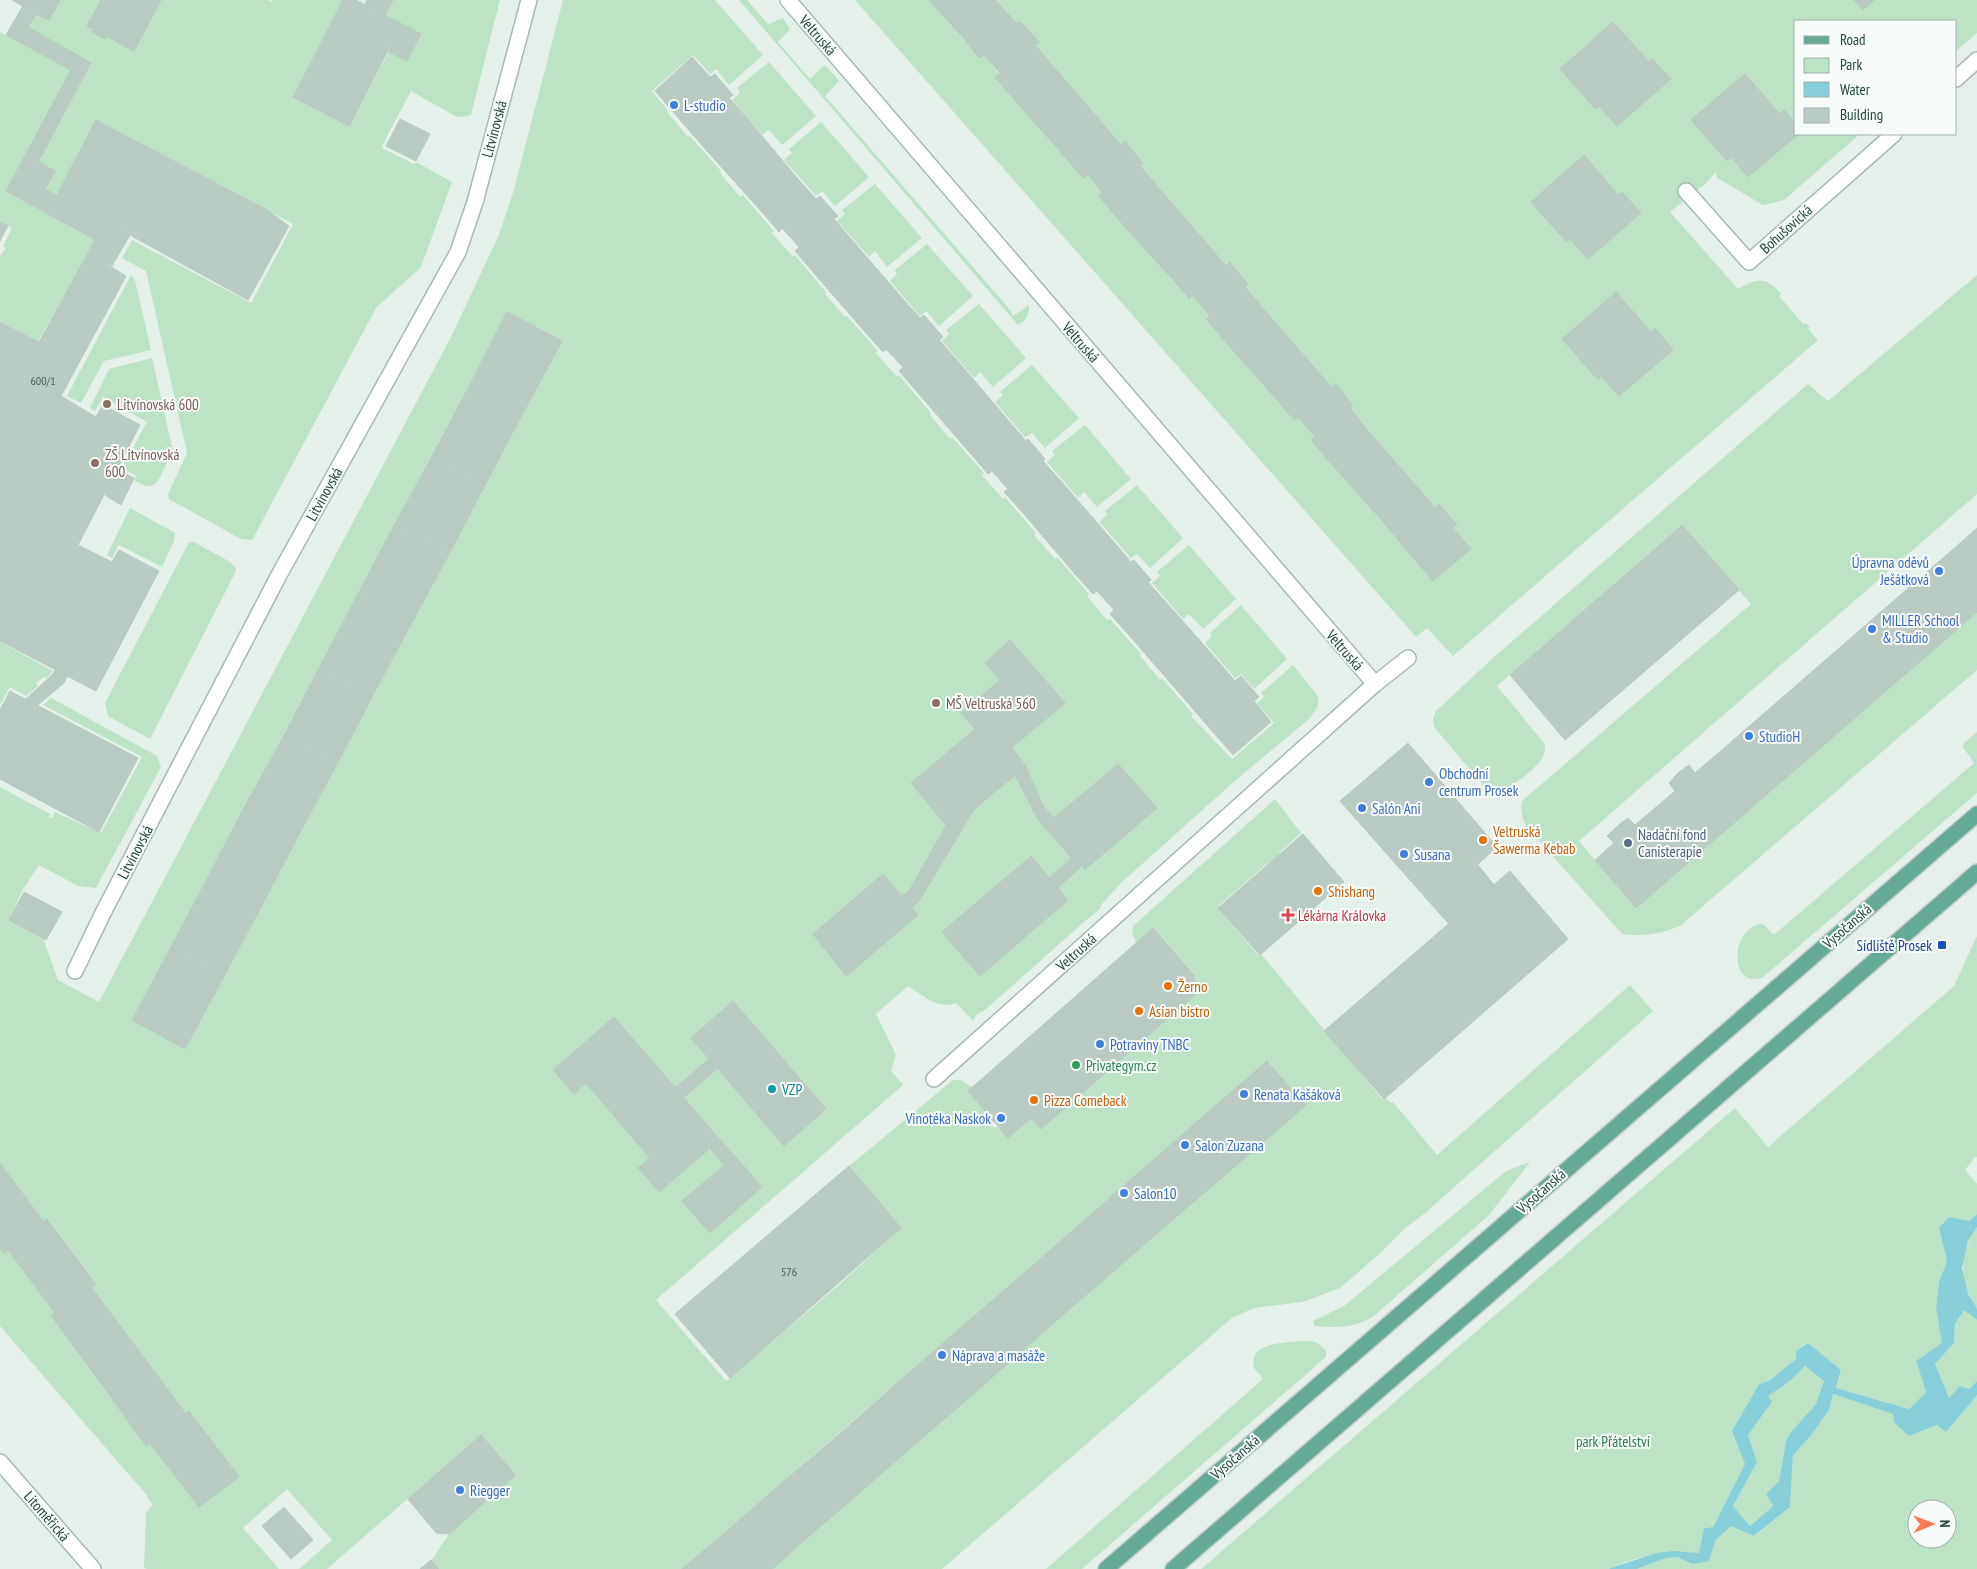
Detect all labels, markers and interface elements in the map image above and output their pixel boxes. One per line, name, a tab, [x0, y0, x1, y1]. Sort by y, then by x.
street label: Veltruská	[795, 10, 841, 59]
legend	[1794, 20, 1957, 135]
text: Road	[1840, 30, 1866, 49]
text: Park	[1840, 55, 1862, 74]
text: Water	[1840, 80, 1871, 99]
place label: L-studio	[684, 96, 726, 115]
street label: Litvínovská	[477, 98, 511, 160]
marker: L-studio	[668, 99, 680, 111]
text: Building	[1840, 105, 1883, 124]
street label: Bohušovická	[1756, 200, 1816, 258]
street label: Veltruská	[1058, 317, 1104, 366]
house number: 600/1	[30, 373, 56, 388]
place label: Litvínovská 600	[117, 395, 199, 414]
marker: Litvínovská 600	[101, 398, 113, 410]
place label: ZŠ Litvínovská 600	[105, 445, 179, 481]
marker: ZŠ Litvínovská 600	[89, 457, 101, 469]
street label: Litvínovská	[302, 464, 346, 524]
place label: Úpravna oděvů Ješátková	[1852, 553, 1929, 589]
marker: Úpravna oděvů Ješátková	[1933, 565, 1945, 577]
place label: MILLER School & Studio	[1882, 611, 1960, 647]
marker: MILLER School & Studio	[1866, 623, 1878, 635]
street label: Veltruská	[1322, 625, 1368, 674]
place label: MŠ Veltruská 560	[946, 694, 1036, 713]
marker: MŠ Veltruská 560	[930, 697, 942, 709]
place label: StudioH	[1759, 727, 1800, 746]
marker: StudioH	[1743, 730, 1755, 742]
place label: Obchodní centrum Prosek	[1439, 764, 1519, 800]
marker: Obchodní centrum Prosek	[1423, 776, 1435, 788]
place label: Salón Ani	[1372, 799, 1421, 818]
marker: Salón Ani	[1356, 802, 1368, 814]
street label: Litvínovská	[113, 822, 157, 882]
place label: Veltruská Šawerma Kebab	[1492, 822, 1575, 858]
place label: Nadační fond Canisterapie	[1638, 825, 1706, 861]
marker: Veltruská Šawerma Kebab	[1477, 834, 1489, 846]
marker: Nadační fond Canisterapie	[1622, 837, 1634, 849]
place label: Susana	[1414, 845, 1451, 864]
marker: Susana	[1398, 848, 1410, 860]
place label: Shishang	[1328, 882, 1375, 901]
marker: Shishang	[1312, 885, 1324, 897]
street label: Vysočanská	[1818, 900, 1875, 953]
place label: Lékárna Královka	[1298, 906, 1386, 925]
marker: Lékárna Královka	[1282, 909, 1294, 921]
street label: Veltruská	[1051, 929, 1100, 976]
place label: Sídliště Prosek	[1857, 936, 1932, 955]
marker: Sídliště Prosek	[1936, 939, 1948, 951]
place label: Žerno	[1178, 977, 1207, 996]
marker: Žerno	[1162, 980, 1174, 992]
place label: Asian bistro	[1149, 1002, 1210, 1021]
marker: Asian bistro	[1133, 1005, 1145, 1017]
place label: Potraviny TNBC	[1110, 1035, 1190, 1054]
marker: Potraviny TNBC	[1094, 1038, 1106, 1050]
place label: Privategym.cz	[1086, 1056, 1157, 1075]
marker: Privategym.cz	[1070, 1059, 1082, 1071]
place label: VZP	[781, 1080, 802, 1099]
marker: VZP	[766, 1083, 778, 1095]
place label: Renata Kašáková	[1254, 1085, 1341, 1104]
marker: Renata Kašáková	[1238, 1088, 1250, 1100]
place label: Pizza Comeback	[1044, 1091, 1127, 1110]
marker: Pizza Comeback	[1028, 1094, 1040, 1106]
place label: Vinotéka Naskok	[904, 1109, 991, 1128]
marker: Vinotéka Naskok	[995, 1112, 1007, 1124]
place label: Salon Zuzana	[1195, 1136, 1264, 1155]
marker: Salon Zuzana	[1179, 1139, 1191, 1151]
street label: Vysočanská	[1512, 1165, 1569, 1218]
place label: Salon10	[1134, 1184, 1177, 1203]
marker: Salon10	[1118, 1187, 1130, 1199]
house number: 576	[781, 1264, 797, 1279]
place label: Náprava a masáže	[952, 1346, 1045, 1365]
marker: Náprava a masáže	[936, 1349, 948, 1361]
street label: Vysočanská	[1206, 1431, 1263, 1484]
park label: park Přátelství	[1576, 1432, 1651, 1451]
place label: Riegger	[470, 1481, 511, 1500]
marker: Riegger	[454, 1484, 466, 1496]
street label: Litoměřická	[20, 1487, 74, 1545]
north arrow	[1907, 1499, 1957, 1549]
text: N	[1936, 1520, 1954, 1528]

